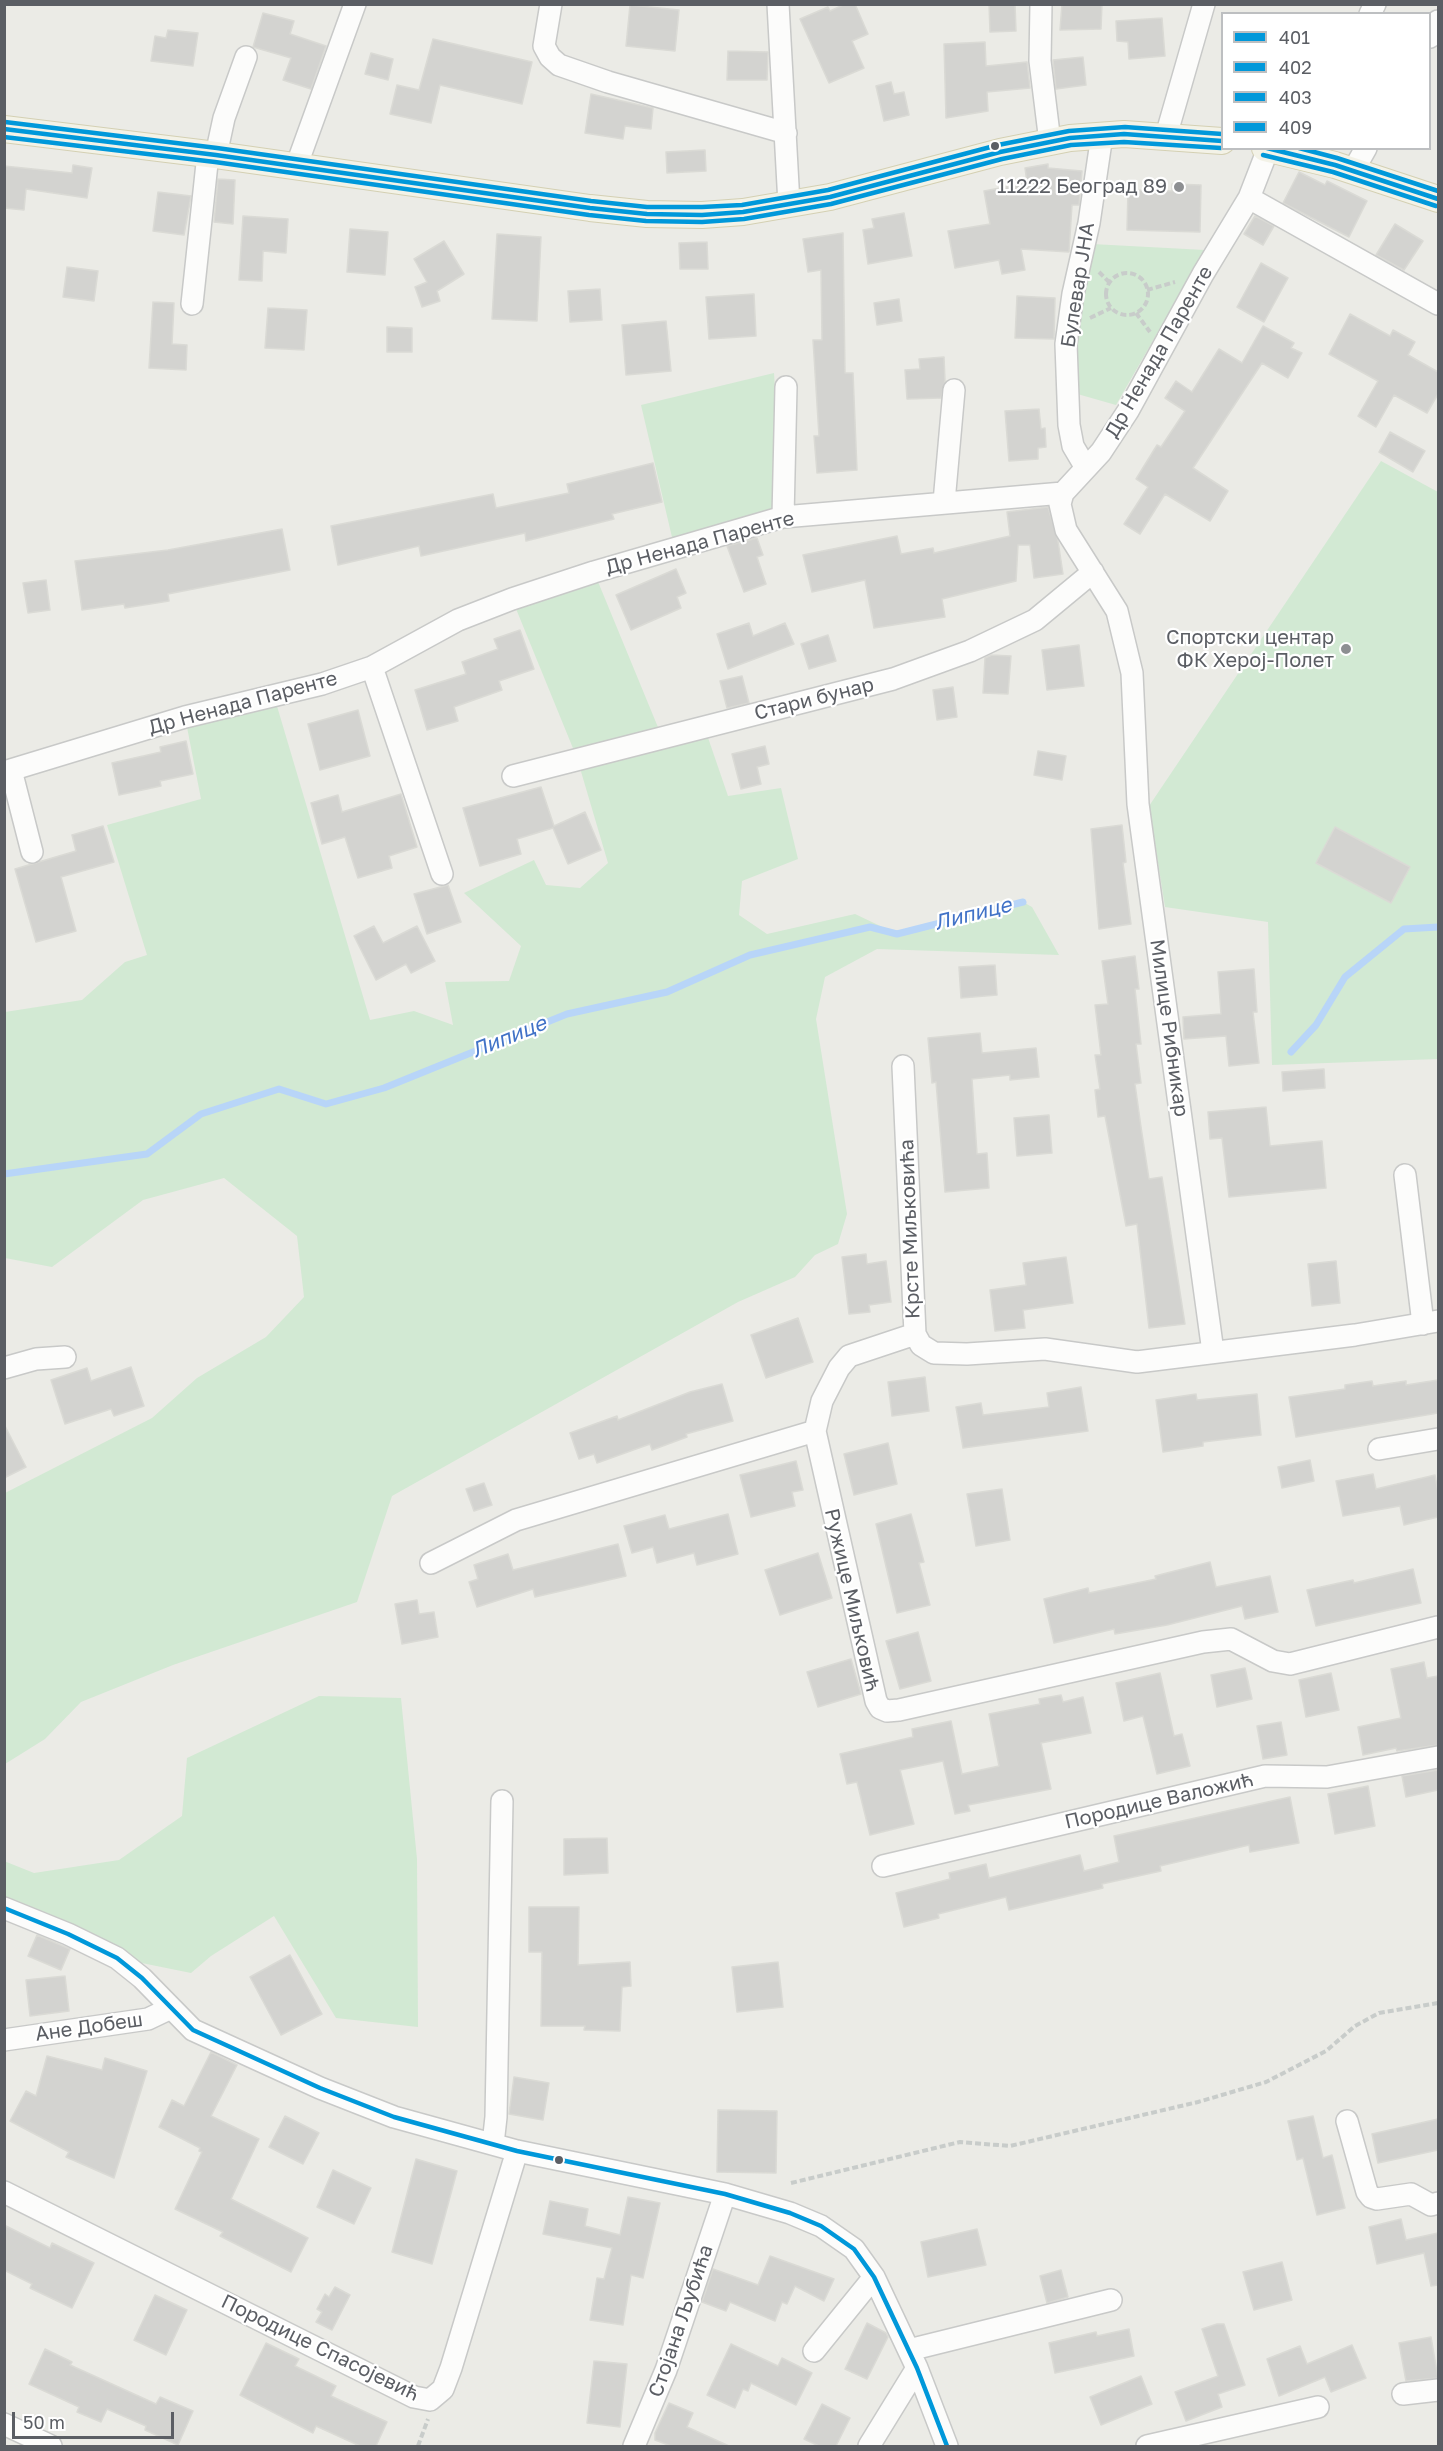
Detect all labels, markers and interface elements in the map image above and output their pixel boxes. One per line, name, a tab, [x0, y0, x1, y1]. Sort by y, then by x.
legend	[1221, 12, 1431, 150]
text: 401	[1279, 26, 1310, 48]
text: 402	[1279, 56, 1312, 78]
text: 403	[1279, 86, 1312, 108]
text: 409	[1279, 116, 1312, 138]
unlabelled marker	[989, 140, 1001, 152]
place label: 11222 Београд 89	[997, 175, 1167, 199]
marker: 11222 Београд 89	[1172, 180, 1186, 194]
street label: Булевар ЈНА	[1056, 221, 1100, 349]
street label: Др Ненада Паренте	[1100, 262, 1218, 442]
street label: Др Ненада Паренте	[603, 506, 797, 580]
place label: Спортски центар ФК Херој-Полет	[1166, 626, 1334, 673]
marker: Спортски центар ФК Херој-Полет	[1339, 642, 1353, 656]
street label: Др Ненада Паренте	[146, 666, 340, 740]
street label: Стари бунар	[752, 673, 876, 725]
water label: Липице	[932, 892, 1014, 936]
street label: Милице Рибникар	[1145, 938, 1193, 1118]
water label: Липице	[468, 1011, 550, 1063]
street label: Крсте Миљковића	[895, 1139, 925, 1319]
street label: Ружице Миљковић	[819, 1506, 885, 1694]
street label: Породице Валожић	[1062, 1768, 1256, 1834]
street label: Ане Добеш	[34, 2008, 144, 2046]
unlabelled marker	[553, 2154, 565, 2166]
street label: Стојана Љубића	[644, 2242, 718, 2400]
street label: Породице Спасојевић	[217, 2290, 423, 2406]
scale bar	[15, 2400, 177, 2438]
text: 50 m	[23, 2411, 65, 2433]

